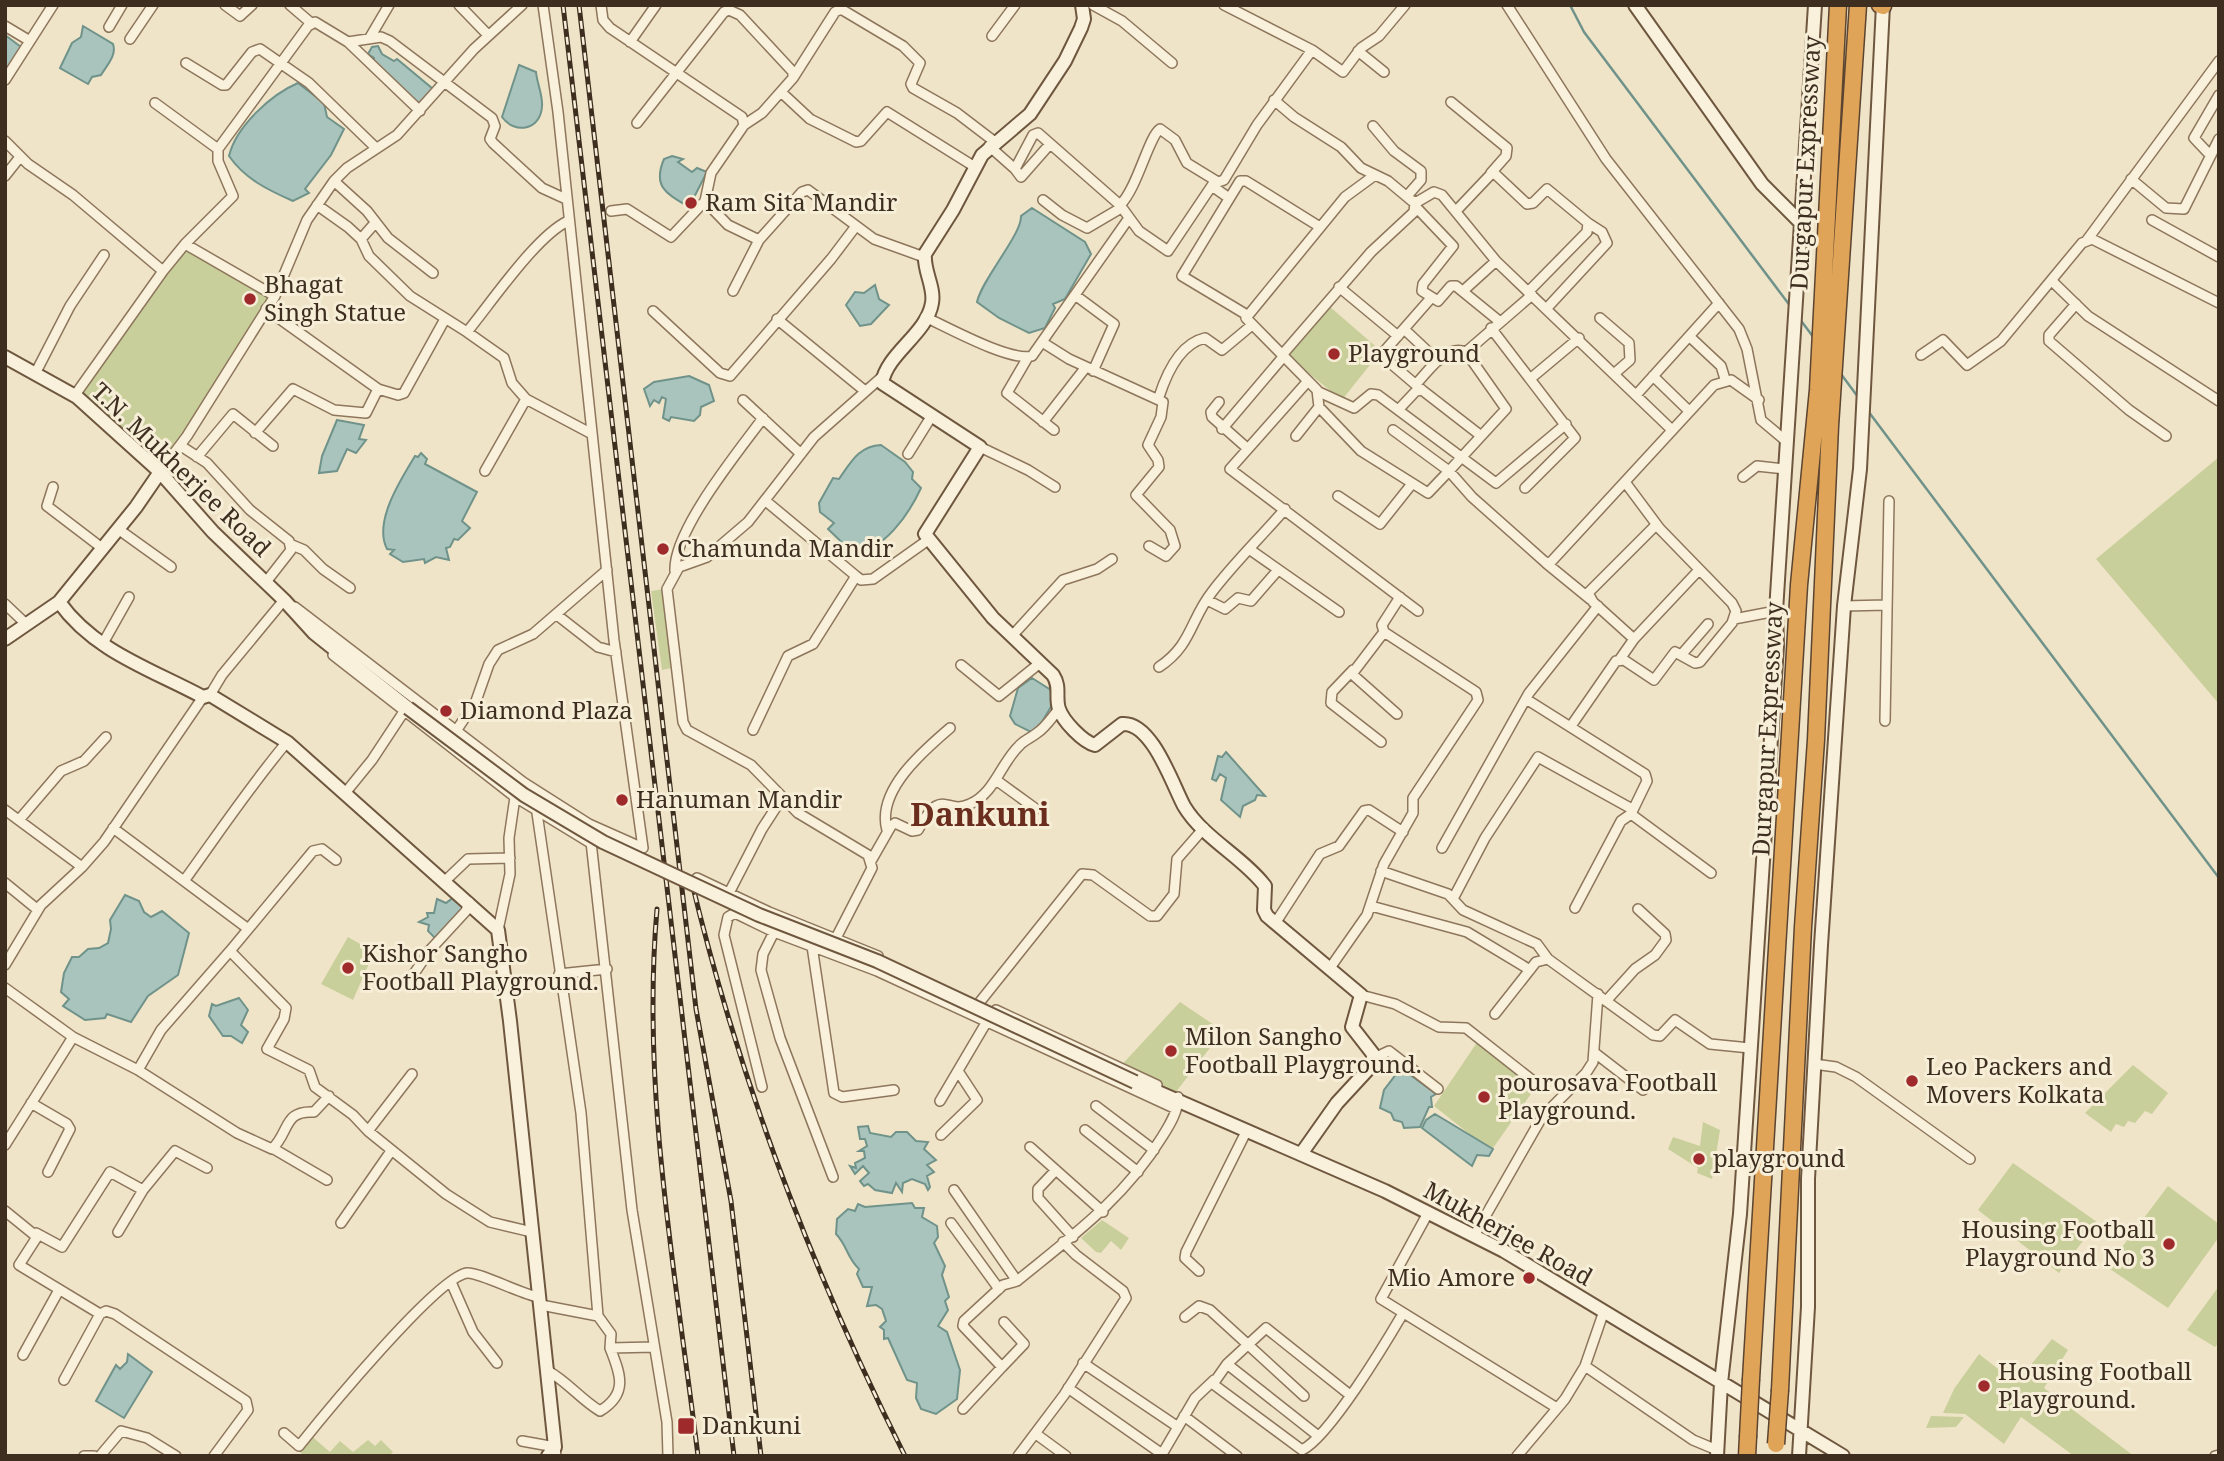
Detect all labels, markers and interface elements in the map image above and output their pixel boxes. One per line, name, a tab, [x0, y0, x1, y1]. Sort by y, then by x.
street label: Durgapur Expressway	[1781, 35, 1828, 291]
place label: Ram Sita Mandir	[705, 185, 897, 218]
marker: Ram Sita Mandir	[683, 195, 699, 211]
place label: Bhagat Singh Statue	[264, 267, 406, 328]
marker: Bhagat Singh Statue	[242, 291, 258, 307]
place label: Playground	[1348, 336, 1480, 369]
marker: Playground	[1326, 346, 1342, 362]
street label: T.N. Mukherjee Road	[85, 375, 279, 563]
place label: Chamunda Mandir	[677, 531, 894, 564]
marker: Chamunda Mandir	[655, 541, 671, 557]
street label: Durgapur Expressway	[1743, 601, 1790, 857]
place label: Diamond Plaza	[460, 693, 633, 726]
marker: Diamond Plaza	[438, 703, 454, 719]
place label: Hanuman Mandir	[636, 782, 842, 815]
marker: Hanuman Mandir	[614, 792, 630, 808]
district label: Dankuni	[910, 792, 1050, 835]
place label: Kishor Sangho Football Playground.	[362, 936, 599, 997]
marker: Kishor Sangho Football Playground.	[340, 960, 356, 976]
place label: Milon Sangho Football Playground.	[1185, 1019, 1422, 1080]
marker: Milon Sangho Football Playground.	[1163, 1043, 1179, 1059]
place label: Leo Packers and Movers Kolkata	[1926, 1049, 2112, 1110]
place label: pourosava Football Playground.	[1498, 1065, 1718, 1126]
marker: Leo Packers and Movers Kolkata	[1904, 1073, 1920, 1089]
marker: pourosava Football Playground.	[1476, 1089, 1492, 1105]
place label: playground	[1713, 1141, 1846, 1174]
marker: playground	[1691, 1151, 1707, 1167]
street label: Mukherjee Road	[1418, 1173, 1599, 1293]
place label: Housing Football Playground No 3	[1961, 1212, 2156, 1273]
marker: Housing Football Playground No 3	[2161, 1236, 2177, 1252]
place label: Mio Amore	[1387, 1260, 1515, 1293]
marker: Mio Amore	[1521, 1270, 1537, 1286]
place label: Housing Football Playground.	[1998, 1354, 2192, 1415]
marker: Housing Football Playground.	[1976, 1378, 1992, 1394]
place label: Dankuni	[702, 1408, 801, 1441]
marker: Dankuni	[676, 1416, 696, 1436]

